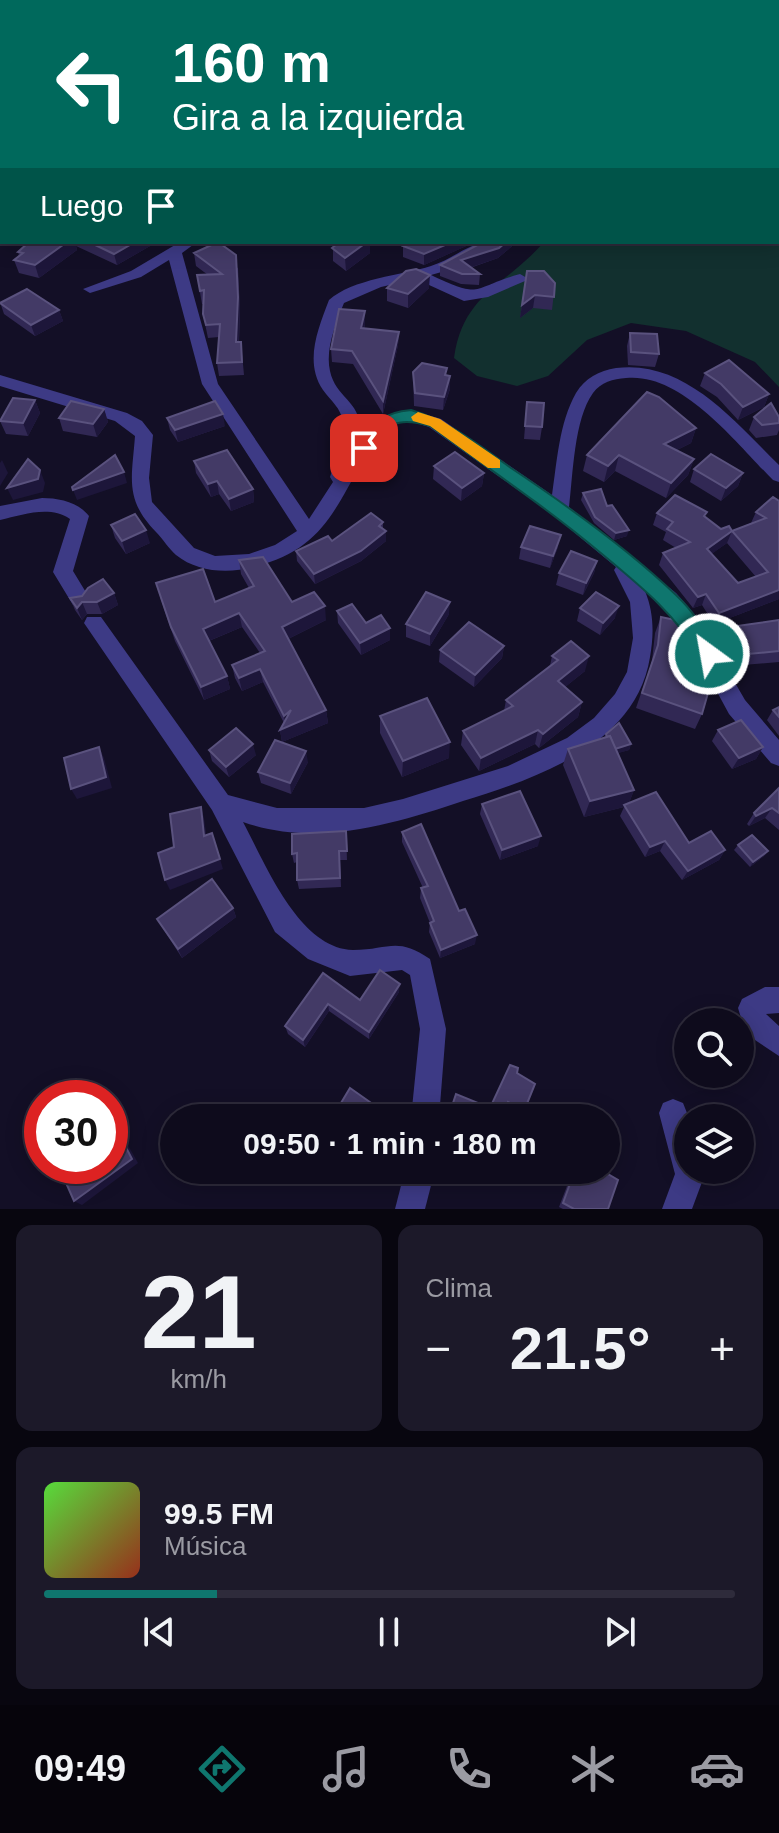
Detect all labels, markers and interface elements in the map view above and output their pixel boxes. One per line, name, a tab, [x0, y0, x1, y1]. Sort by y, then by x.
text: 160 m	[172, 31, 331, 94]
icon: left	[40, 32, 144, 136]
text: Gira a la izquierda	[172, 97, 464, 138]
icon: arrive	[139, 184, 183, 228]
text: Luego	[40, 189, 123, 222]
pin	[330, 414, 398, 482]
icon: arrive	[342, 426, 386, 470]
position arrow	[667, 612, 751, 696]
map controls	[674, 1008, 754, 1184]
button: search	[674, 1008, 754, 1088]
speed limit sign: 30	[24, 1080, 128, 1184]
button: layers	[674, 1104, 754, 1184]
text: 09:50 · 1 min · 180 m	[243, 1127, 537, 1160]
text: 21	[141, 1254, 257, 1370]
text: Clima	[426, 1273, 492, 1303]
text: 21.5°	[510, 1315, 651, 1382]
text: −	[426, 1324, 451, 1373]
text: +	[709, 1324, 735, 1373]
text: km/h	[171, 1364, 227, 1394]
text: 99.5 FM	[164, 1497, 274, 1530]
text: Música	[164, 1531, 246, 1561]
icon: previous	[137, 1610, 181, 1654]
icon: pause	[367, 1610, 411, 1654]
icon: next	[598, 1610, 642, 1654]
icon: directions	[194, 1741, 250, 1797]
icon: music	[318, 1741, 374, 1797]
icon: phone	[441, 1741, 497, 1797]
icon: climate	[565, 1741, 621, 1797]
icon: car	[689, 1741, 745, 1797]
text: 09:49	[34, 1748, 126, 1789]

